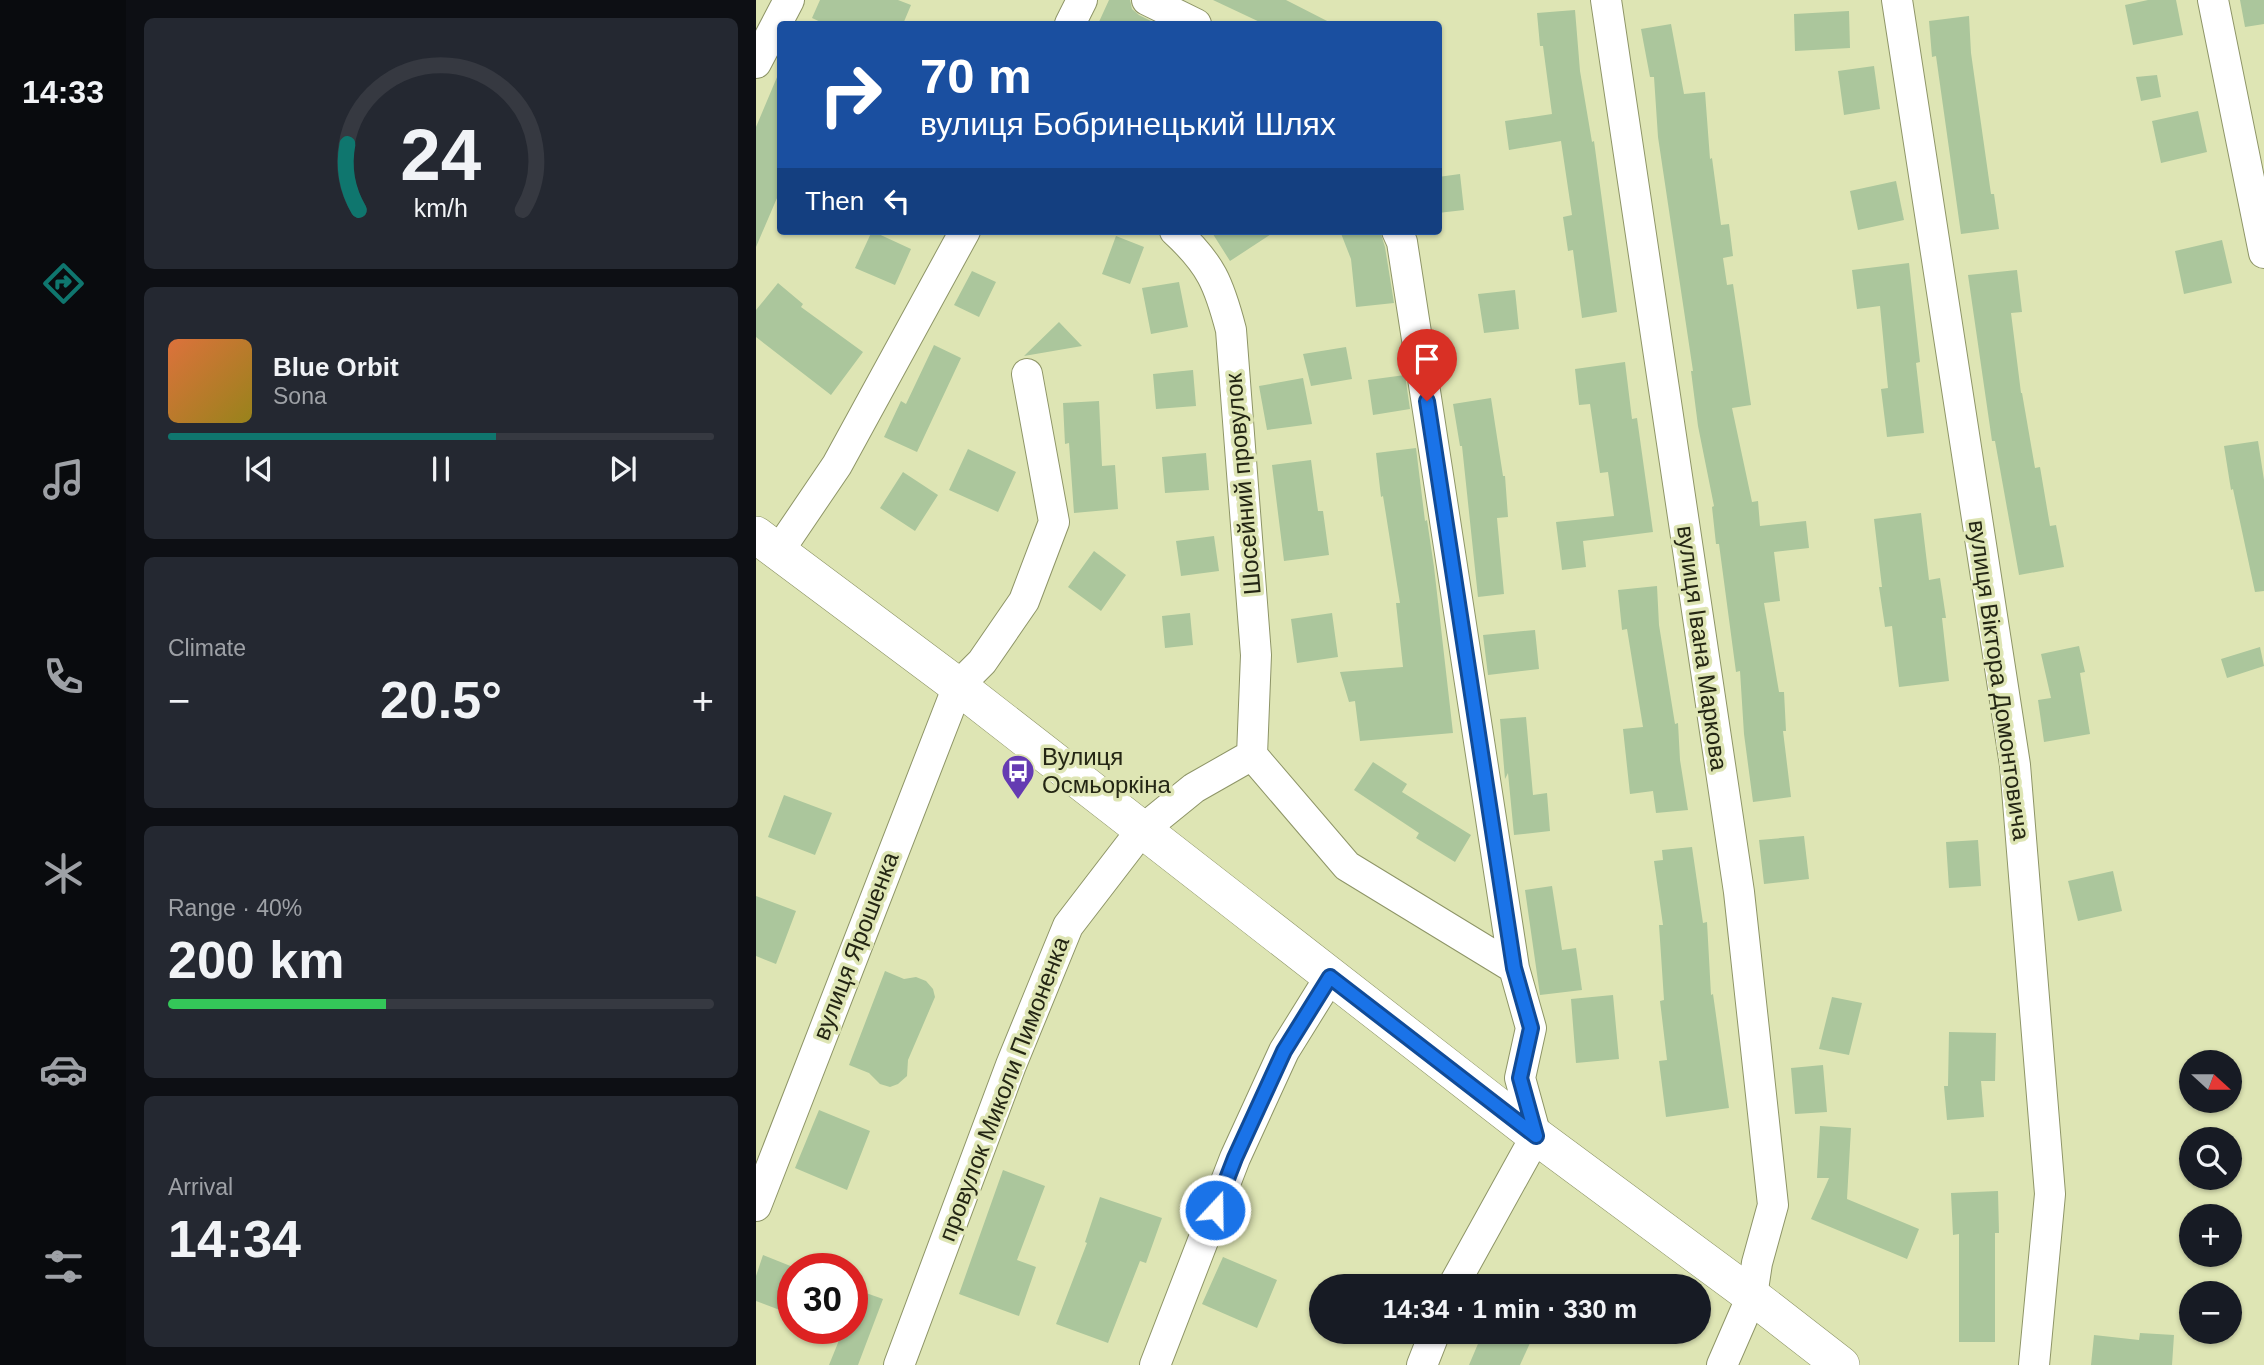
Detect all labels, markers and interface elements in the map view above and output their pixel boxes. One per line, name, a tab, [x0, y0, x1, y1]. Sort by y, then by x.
icon: right	[805, 49, 896, 140]
text: 70 m	[920, 49, 1032, 103]
text: 14:33	[22, 74, 104, 110]
text: вулиця Бобринецький Шлях	[920, 106, 1336, 142]
text: 24	[401, 114, 482, 195]
icon: left	[878, 182, 916, 220]
text: Then	[805, 186, 864, 216]
text: km/h	[414, 194, 468, 222]
icon: directions	[39, 259, 88, 308]
pin	[1397, 329, 1457, 401]
icon: arrive	[1408, 340, 1446, 378]
text: Blue Orbit	[273, 352, 399, 382]
street label: Шосейний провулок	[1219, 372, 1266, 596]
text: Sona	[273, 383, 327, 409]
icon: previous	[240, 450, 278, 488]
icon: pause	[422, 450, 460, 488]
icon: next	[604, 450, 642, 488]
icon: music	[39, 455, 88, 504]
street label: вулиця Віктора Домонтовича	[1964, 518, 2035, 842]
street label: вулиця Івана Маркова	[1672, 524, 1733, 773]
text: Climate	[168, 635, 246, 661]
icon: phone	[39, 652, 88, 701]
text: 20.5°	[380, 671, 502, 729]
text: −	[168, 680, 190, 722]
text: +	[692, 680, 714, 722]
place label: Вулиця Осмьоркіна	[1042, 743, 1171, 798]
bus stop icon: Вулиця Осмьоркіна	[999, 752, 1037, 801]
street label: вулиця Ярошенка	[807, 848, 904, 1043]
icon: climate	[39, 849, 88, 898]
text: Range · 40%	[168, 895, 302, 921]
text: 200 km	[168, 931, 344, 989]
street label: провулок Миколи Пимоненка	[933, 932, 1074, 1245]
icon: car	[39, 1045, 88, 1094]
north arrow	[2179, 1050, 2242, 1113]
map controls	[2179, 1050, 2242, 1344]
button: search	[2179, 1127, 2242, 1190]
position arrow	[1178, 1173, 1252, 1247]
text: Arrival	[168, 1174, 233, 1200]
button: +	[2179, 1204, 2242, 1267]
text: 14:34	[168, 1210, 301, 1268]
icon: filters	[39, 1242, 88, 1291]
speed limit sign: 30	[777, 1253, 868, 1344]
button: −	[2179, 1281, 2242, 1344]
text: 14:34 · 1 min · 330 m	[1383, 1294, 1637, 1324]

